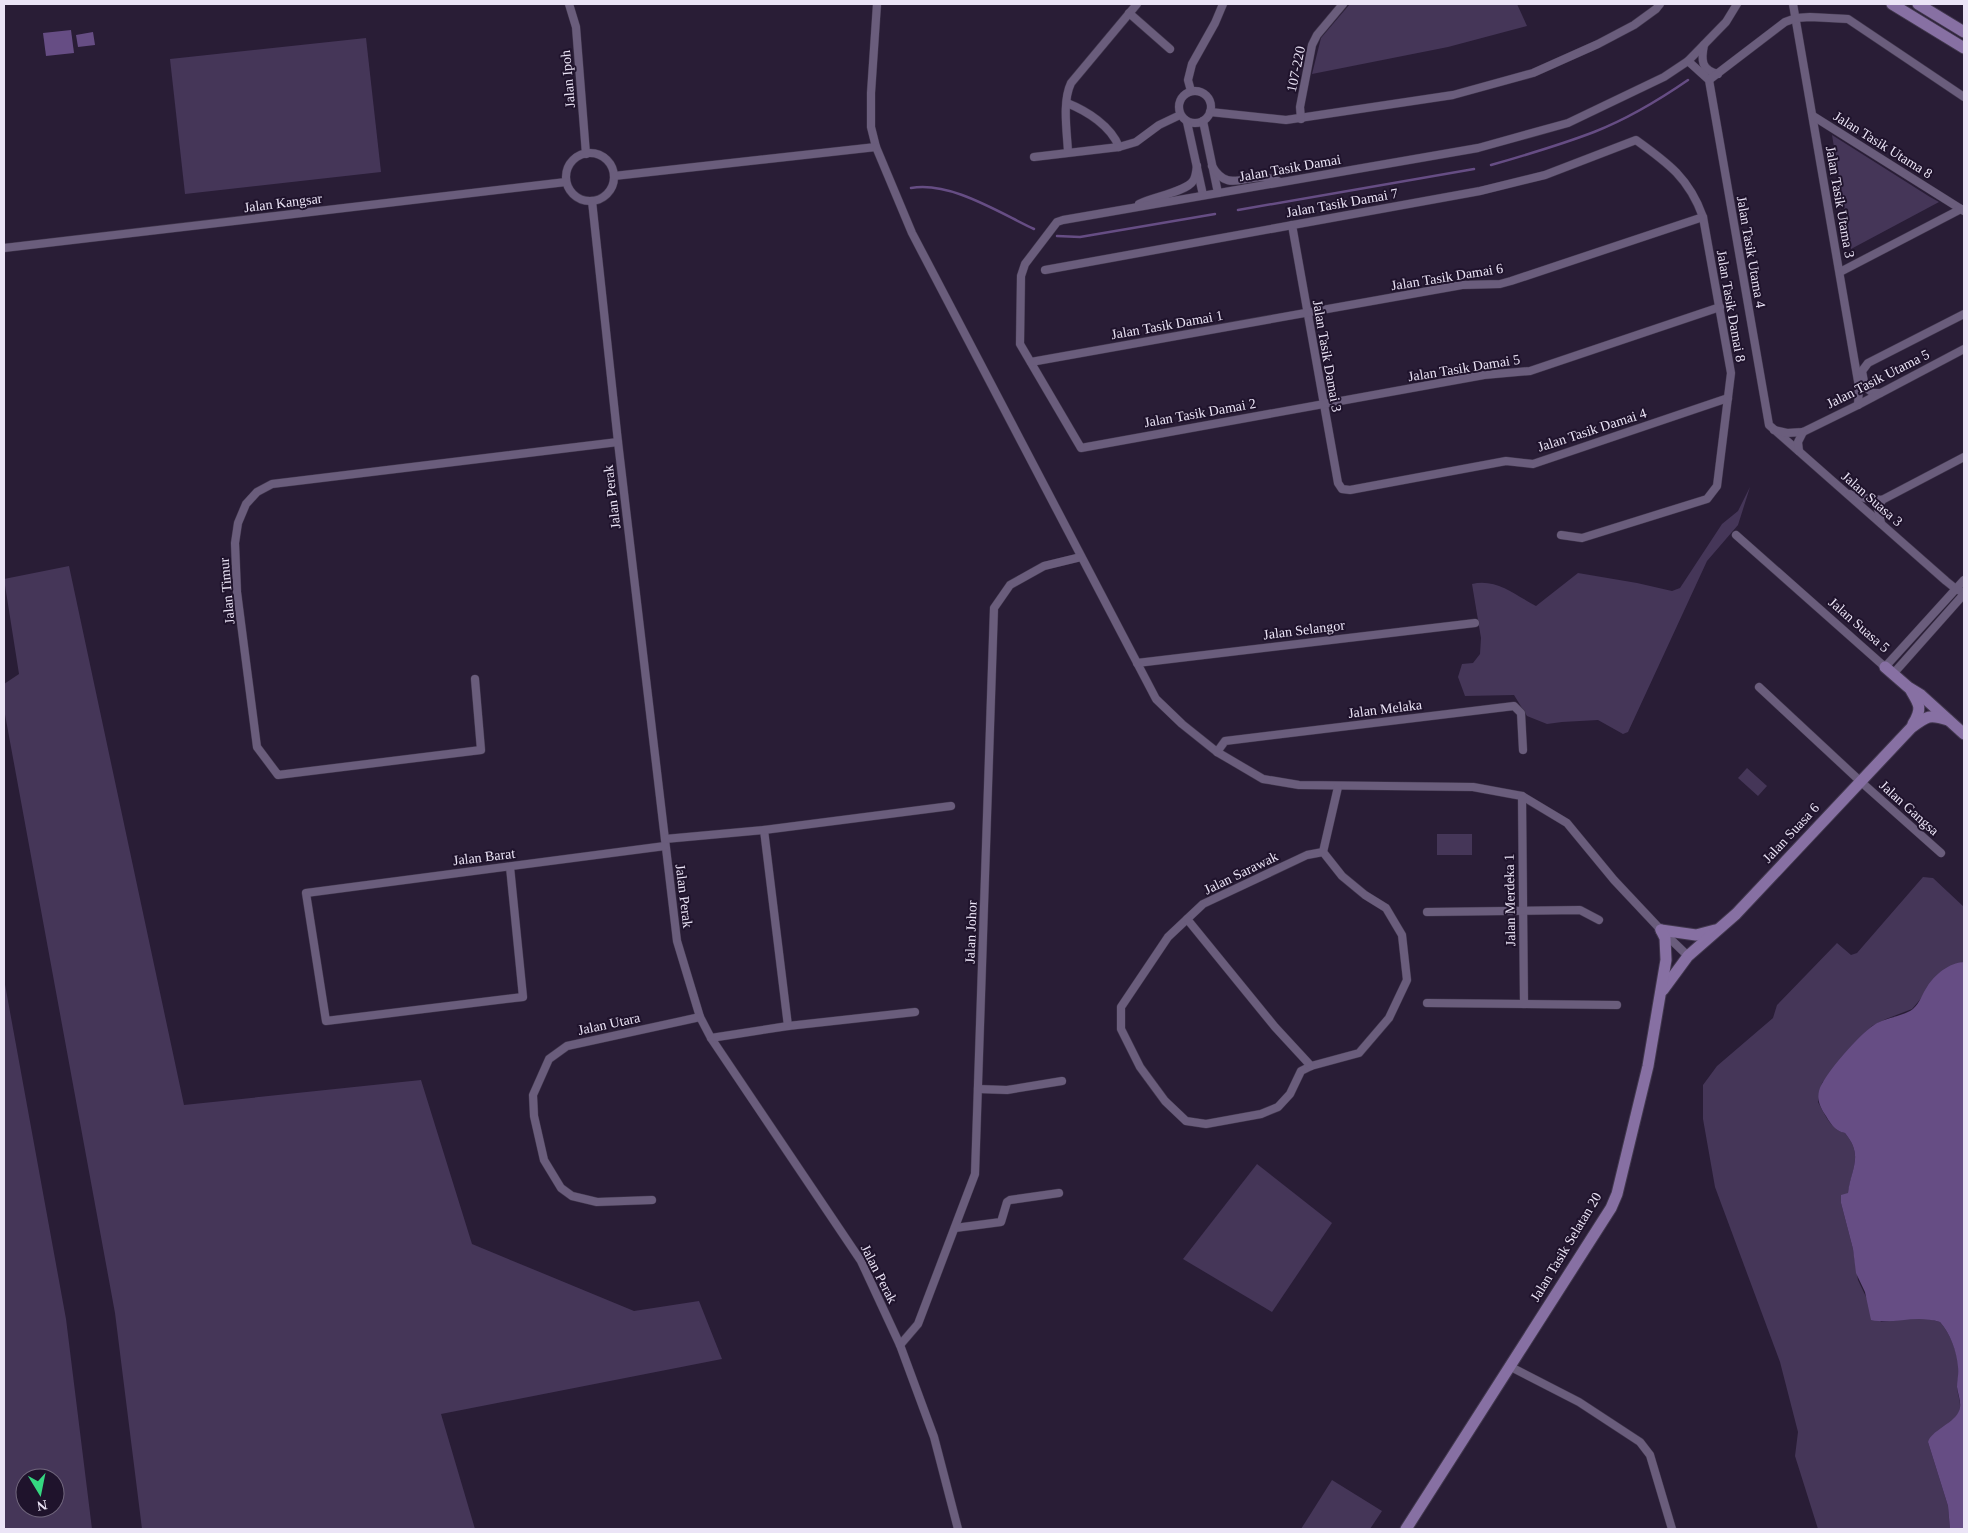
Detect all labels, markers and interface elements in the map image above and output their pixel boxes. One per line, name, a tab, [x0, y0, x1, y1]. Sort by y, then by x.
street label: 107-220	[1284, 45, 1308, 93]
street label: Jalan Ipoh	[558, 49, 578, 109]
street label: Jalan Tasik Utama 8	[1831, 109, 1935, 181]
street label: Jalan Tasik Utama 3	[1823, 145, 1857, 259]
street label: Jalan Tasik Damai	[1238, 152, 1342, 184]
street label: Jalan Tasik Damai 7	[1285, 186, 1399, 220]
street label: Jalan Kangsar	[243, 191, 323, 215]
street label: Jalan Tasik Utama 4	[1734, 195, 1768, 309]
street label: Jalan Tasik Damai 8	[1714, 249, 1748, 363]
street label: Jalan Tasik Damai 6	[1390, 261, 1504, 293]
street label: Jalan Tasik Damai 3	[1310, 299, 1344, 413]
street label: Jalan Tasik Damai 1	[1110, 308, 1224, 342]
street label: Jalan Tasik Utama 5	[1824, 347, 1932, 411]
street label: Jalan Tasik Damai 5	[1407, 352, 1521, 384]
street label: Jalan Tasik Damai 2	[1143, 396, 1257, 430]
street label: Jalan Tasik Damai 4	[1536, 405, 1648, 455]
street label: Jalan Perak	[601, 464, 623, 530]
street label: Jalan Suasa 3	[1839, 469, 1905, 529]
street label: Jalan Timur	[217, 557, 237, 625]
street label: Jalan Suasa 5	[1826, 595, 1892, 655]
street label: Jalan Selangor	[1262, 618, 1346, 642]
street label: Jalan Melaka	[1347, 697, 1424, 721]
street label: Jalan Gangsa	[1876, 778, 1942, 839]
street label: Jalan Suasa 6	[1760, 800, 1822, 866]
street label: Jalan Barat	[452, 846, 516, 868]
street label: Jalan Sarawak	[1202, 849, 1280, 897]
street label: Jalan Merdeka 1	[1502, 854, 1518, 946]
street label: Jalan Perak	[673, 863, 695, 929]
street label: Jalan Johor	[962, 900, 980, 964]
street label: Jalan Utara	[576, 1010, 642, 1038]
street label: Jalan Tasik Selatan 20	[1528, 1190, 1604, 1304]
street label: Jalan Perak	[858, 1242, 900, 1306]
north arrow	[15, 1468, 65, 1518]
text: N	[36, 1497, 48, 1514]

